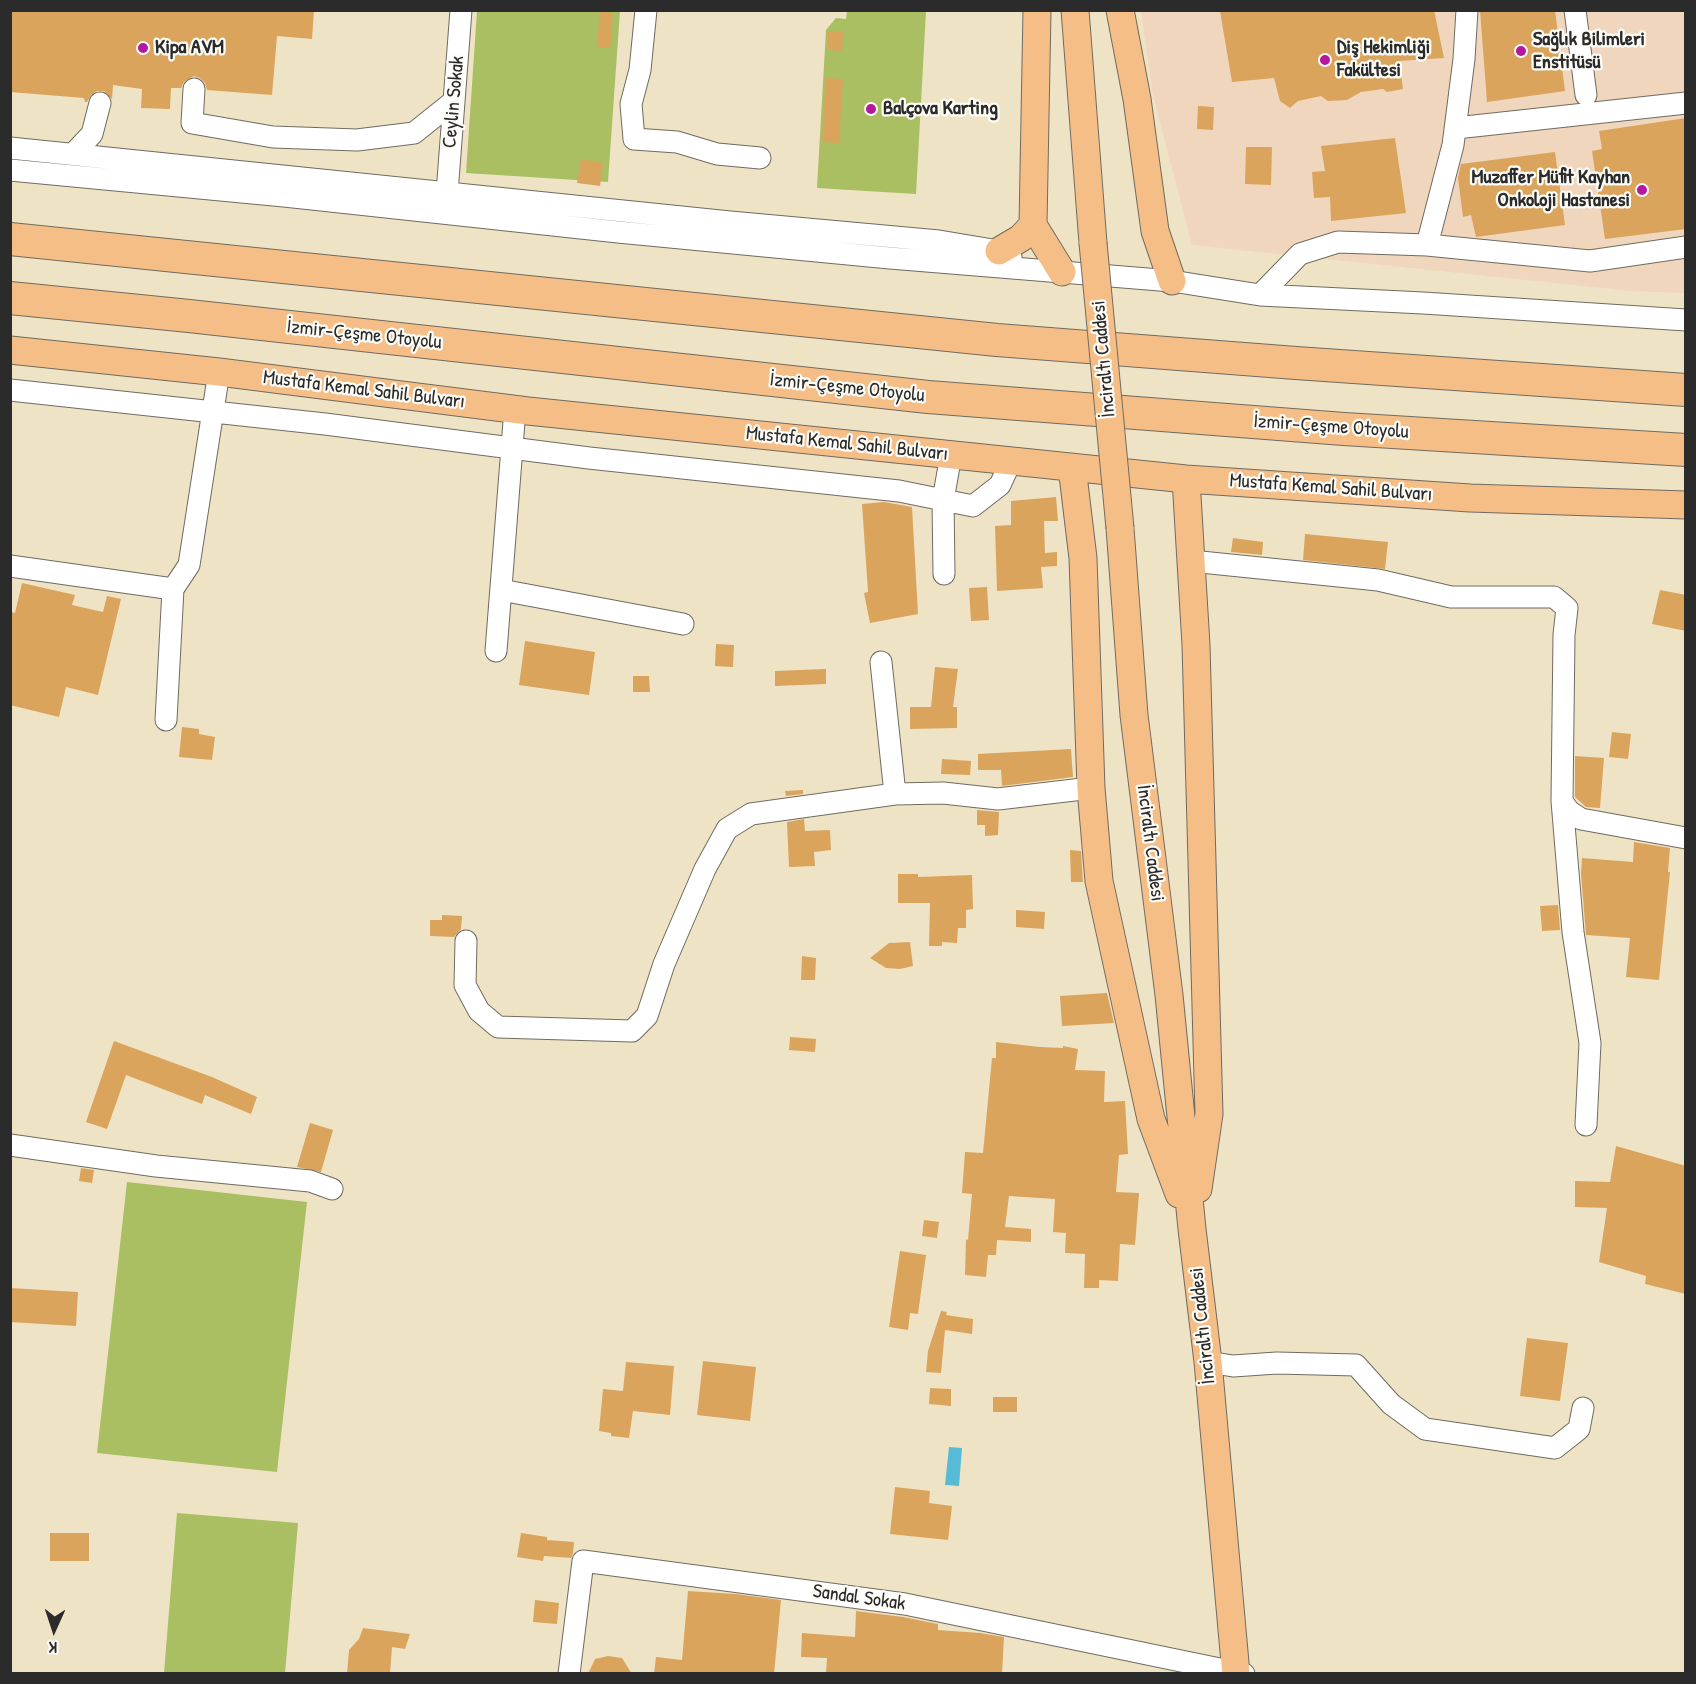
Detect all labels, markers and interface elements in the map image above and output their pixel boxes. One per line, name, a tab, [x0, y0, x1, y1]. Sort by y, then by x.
place label: Sağlık Bilimleri Enstitüsü	[1533, 28, 1645, 75]
place label: Kipa AVM	[155, 36, 224, 60]
place label: Diş Hekimliği Fakültesi	[1337, 36, 1430, 83]
marker: Kipa AVM	[136, 41, 150, 55]
marker: Sağlık Bilimleri Enstitüsü	[1514, 44, 1528, 58]
marker: Diş Hekimliği Fakültesi	[1318, 53, 1332, 67]
street label: Ceylin Sokak	[438, 55, 470, 149]
place label: Balçova Karting	[883, 97, 998, 121]
marker: Balçova Karting	[864, 102, 878, 116]
place label: Muzaffer Müfit Kayhan Onkoloji Hastanesi	[1472, 166, 1630, 213]
marker: Muzaffer Müfit Kayhan Onkoloji Hastanesi	[1635, 183, 1649, 197]
street label: İnciraltı Caddesi	[1087, 300, 1121, 418]
street label: İzmir-Çeşme Otoyolu	[285, 315, 443, 355]
street label: Mustafa Kemal Sahil Bulvarı	[262, 366, 466, 414]
street label: İzmir-Çeşme Otoyolu	[768, 368, 926, 408]
street label: İzmir-Çeşme Otoyolu	[1252, 410, 1410, 444]
street label: Mustafa Kemal Sahil Bulvarı	[745, 421, 949, 467]
street label: Mustafa Kemal Sahil Bulvarı	[1229, 469, 1433, 507]
street label: İnciraltı Caddesi	[1131, 783, 1169, 903]
street label: İnciraltı Caddesi	[1185, 1266, 1221, 1386]
street label: Sandal Sokak	[811, 1580, 907, 1616]
north arrow	[24, 1600, 84, 1660]
text: K	[48, 1637, 58, 1659]

